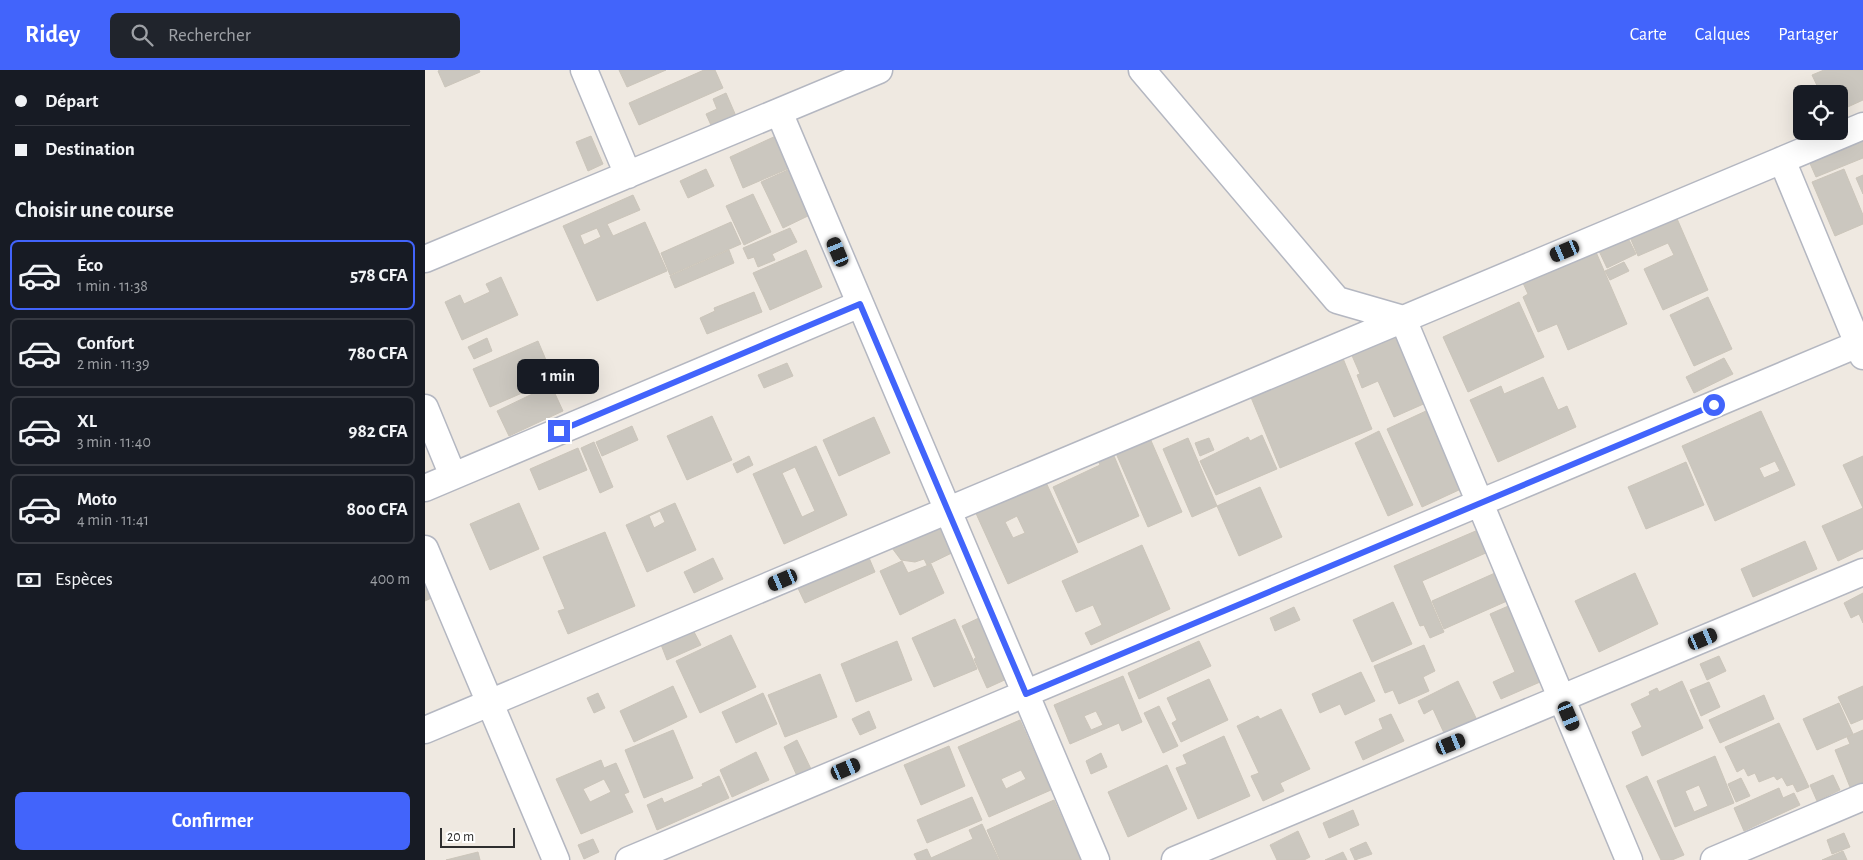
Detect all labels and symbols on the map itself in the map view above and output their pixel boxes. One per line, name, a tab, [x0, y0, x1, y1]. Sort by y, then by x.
car	[825, 235, 850, 269]
car	[1548, 238, 1581, 264]
callout: 1 min	[518, 358, 600, 394]
route start	[1703, 394, 1725, 416]
route end	[548, 420, 570, 442]
car	[766, 567, 799, 593]
car	[1686, 626, 1719, 652]
car	[1556, 699, 1581, 733]
car	[1434, 731, 1467, 757]
car	[829, 756, 862, 782]
scale bar	[440, 825, 515, 848]

